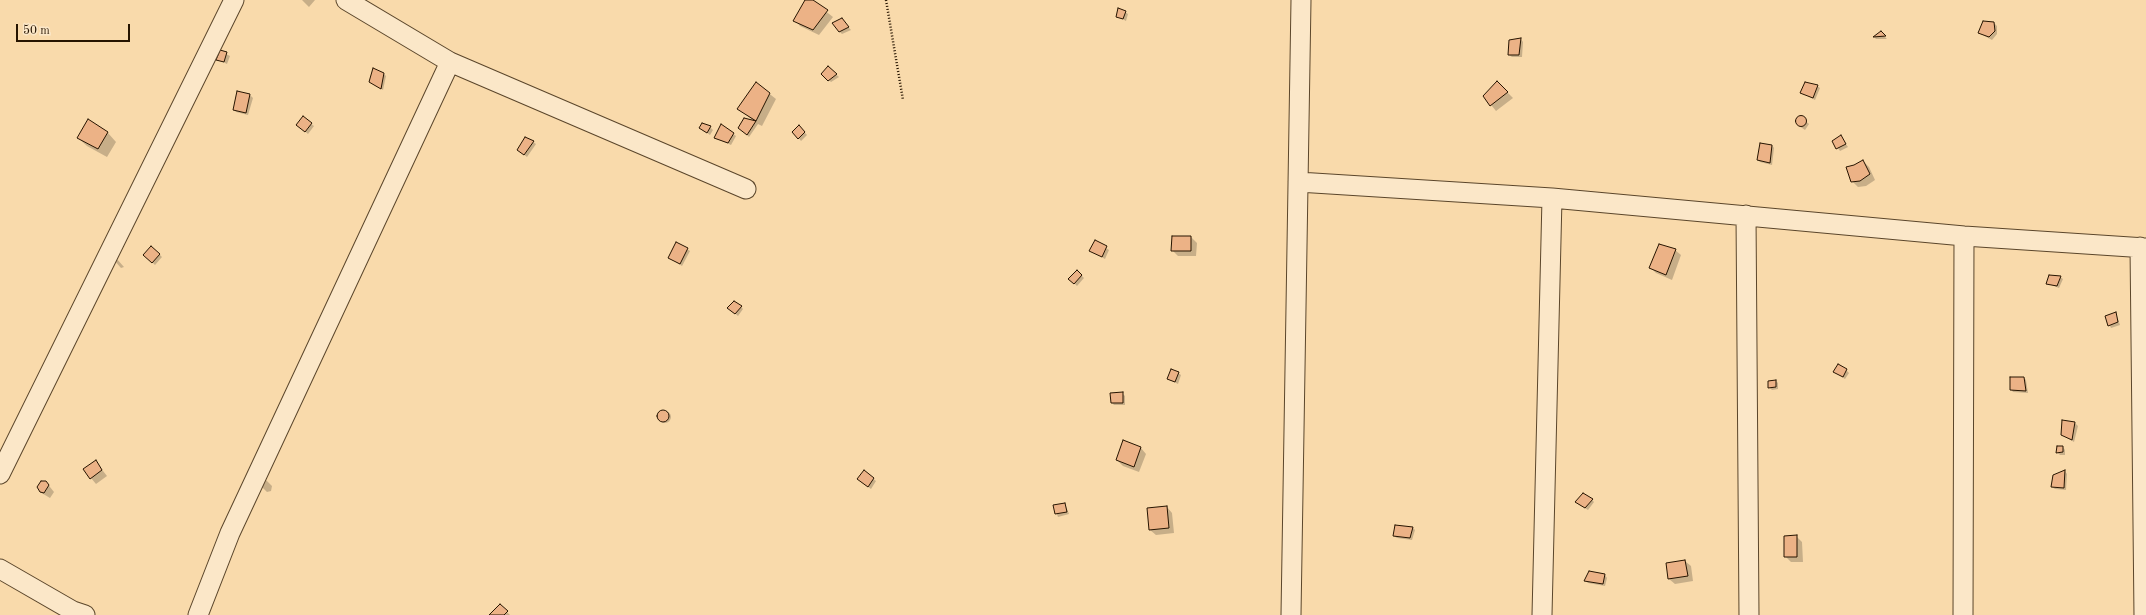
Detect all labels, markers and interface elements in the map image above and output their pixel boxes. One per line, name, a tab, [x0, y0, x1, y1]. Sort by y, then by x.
scale bar	[18, 16, 132, 42]
text: 50 m	[23, 25, 50, 37]

